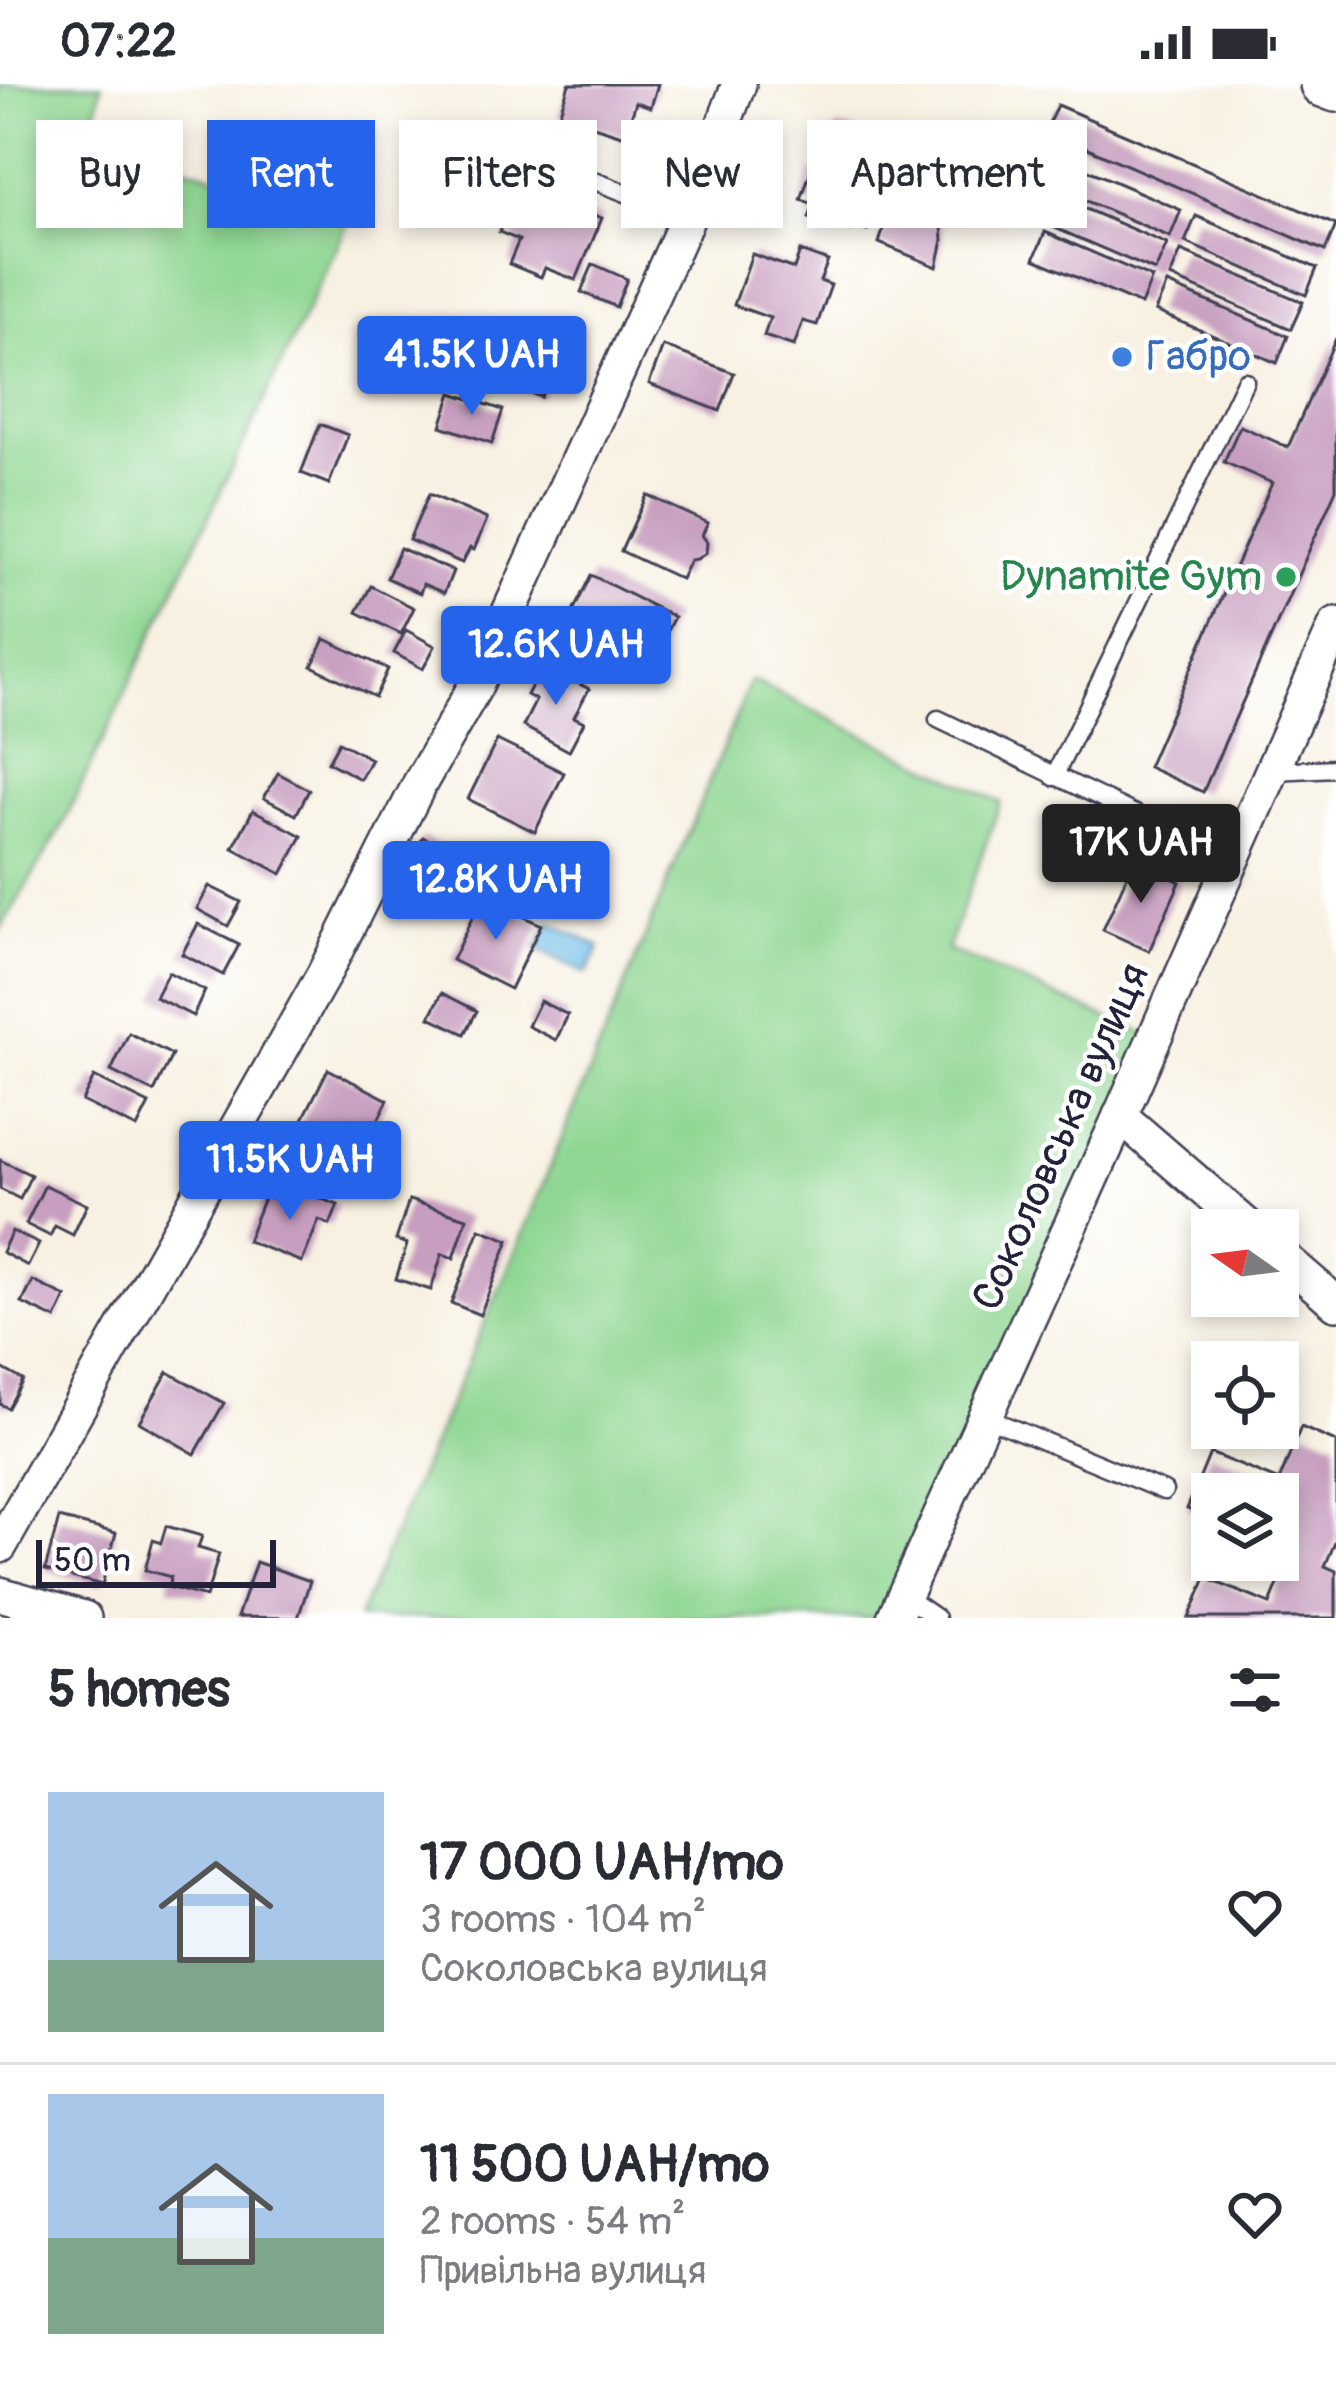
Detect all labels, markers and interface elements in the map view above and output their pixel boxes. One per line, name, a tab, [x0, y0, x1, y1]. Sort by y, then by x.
text: 07:22	[60, 14, 177, 70]
chip: Buy	[36, 120, 183, 228]
chip: Rent	[207, 120, 375, 228]
chip: Filters	[399, 120, 597, 228]
chip: New	[621, 120, 783, 228]
chip: Apartment	[807, 120, 1087, 228]
pin: 41.5K UAH	[335, 316, 609, 418]
text: 41.5K UAH	[384, 330, 560, 379]
place label: Габро	[1146, 331, 1251, 383]
marker: Габро	[1109, 344, 1135, 370]
place label: Dynamite Gym	[1000, 551, 1262, 603]
marker: Dynamite Gym	[1273, 564, 1299, 590]
pin: 12.6K UAH	[419, 606, 693, 708]
text: 12.6K UAH	[468, 620, 644, 669]
pin: 17K UAH	[1030, 804, 1252, 906]
text: 17K UAH	[1069, 818, 1213, 867]
pin: 12.8K UAH	[359, 841, 633, 943]
text: 12.8K UAH	[409, 855, 583, 904]
street label: Соколовська вулиця	[961, 955, 1161, 1319]
pin: 11.5K UAH	[153, 1121, 427, 1223]
text: 11.5K UAH	[206, 1135, 374, 1184]
north arrow	[1191, 1209, 1299, 1317]
map controls	[1191, 1209, 1299, 1581]
button: locate	[1191, 1341, 1299, 1449]
button: layers	[1191, 1473, 1299, 1581]
scale bar	[36, 1534, 276, 1587]
text: 50 m	[54, 1540, 131, 1581]
icon: filters	[1222, 1657, 1288, 1723]
text: 5 homes	[48, 1658, 230, 1722]
text: 17 000 UAH/mo	[420, 1831, 784, 1895]
icon: home	[144, 1840, 288, 1984]
icon: heart	[1222, 1879, 1288, 1945]
text: 3 rooms · 104 m²	[420, 1895, 706, 1944]
text: Соколовська вулиця	[420, 1944, 768, 1993]
text: 11 500 UAH/mo	[420, 2133, 769, 2197]
icon: home	[144, 2142, 288, 2286]
icon: heart	[1222, 2181, 1288, 2247]
text: 2 rooms · 54 m²	[420, 2197, 685, 2246]
text: Привільна вулиця	[420, 2246, 706, 2295]

